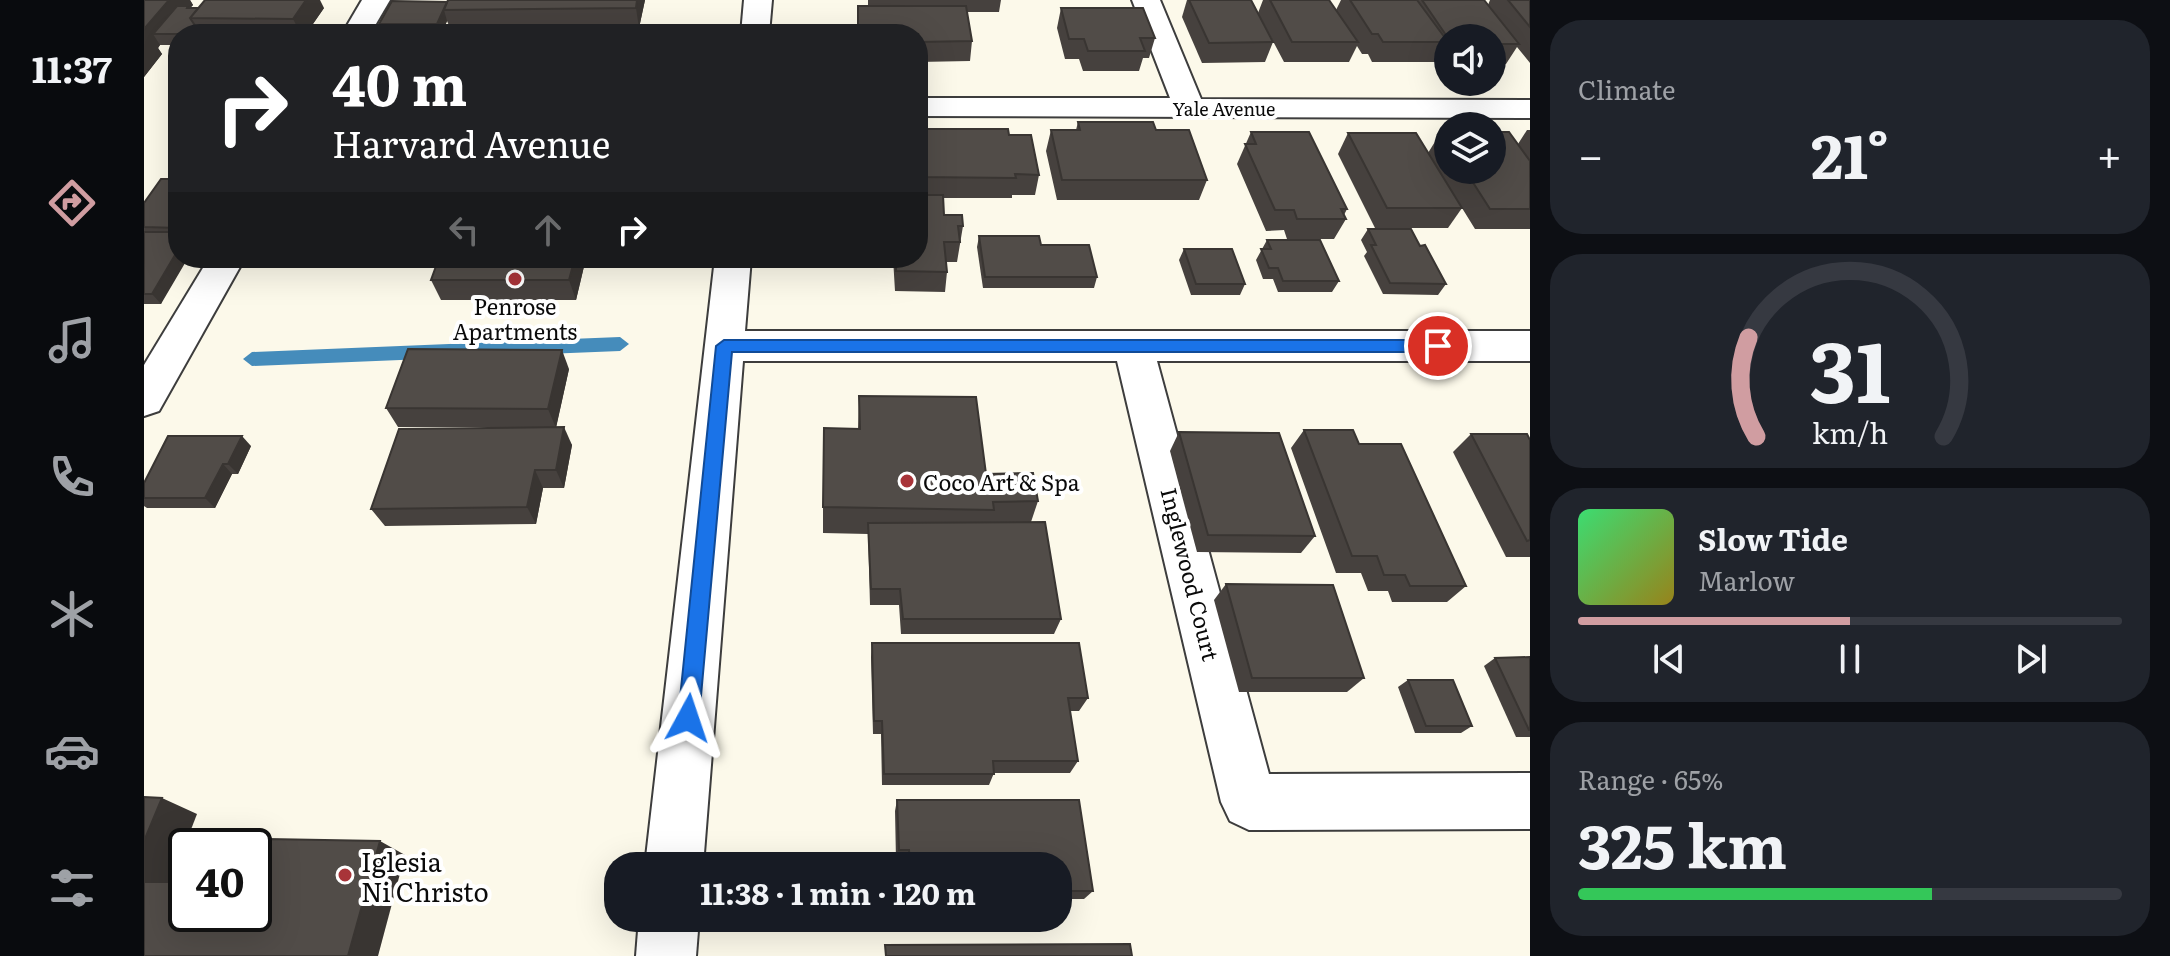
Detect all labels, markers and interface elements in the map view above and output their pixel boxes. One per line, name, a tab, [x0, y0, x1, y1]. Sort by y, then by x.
map controls	[1434, 24, 1506, 184]
button: sound	[1434, 24, 1506, 96]
text: 40 m	[332, 40, 467, 123]
text: 11:37	[32, 41, 112, 94]
icon: right	[200, 56, 304, 160]
text: Climate	[1578, 69, 1676, 108]
street label: Yale Avenue	[1173, 95, 1275, 122]
text: 21°	[1811, 108, 1889, 197]
button: layers	[1434, 112, 1506, 184]
text: Harvard Avenue	[332, 116, 610, 169]
text: −	[1578, 120, 1604, 186]
text: +	[2096, 120, 2122, 186]
icon: directions	[44, 175, 100, 231]
icon: left	[442, 208, 486, 252]
icon: ahead	[526, 208, 570, 252]
icon: right	[610, 208, 654, 252]
marker: Penrose Apartments	[506, 270, 524, 288]
place label: Penrose Apartments	[453, 289, 577, 347]
text: 31	[1810, 305, 1890, 429]
icon: music	[44, 312, 100, 368]
pin	[1404, 312, 1472, 380]
icon: arrive	[1416, 324, 1460, 368]
text: km/h	[1812, 410, 1888, 453]
icon: phone	[44, 449, 100, 505]
place label: Coco Art & Spa	[923, 465, 1080, 498]
marker: Coco Art & Spa	[898, 472, 916, 490]
street label: Inglewood Court	[1154, 484, 1229, 664]
text: Slow Tide	[1698, 516, 1848, 560]
text: Marlow	[1698, 560, 1795, 599]
icon: climate	[44, 586, 100, 642]
icon: previous	[1647, 637, 1691, 681]
icon: pause	[1828, 637, 1872, 681]
icon: next	[2009, 637, 2053, 681]
position arrow	[646, 676, 730, 760]
icon: car	[44, 723, 100, 779]
text: Range · 65%	[1578, 759, 1723, 798]
text: 325 km	[1578, 798, 1787, 887]
speed limit sign: 40	[168, 828, 272, 932]
place label: Iglesia Ni Christo	[361, 841, 489, 910]
icon: filters	[44, 860, 100, 916]
marker: Iglesia Ni Christo	[336, 866, 354, 884]
text: 11:38 · 1 min · 120 m	[700, 870, 976, 914]

